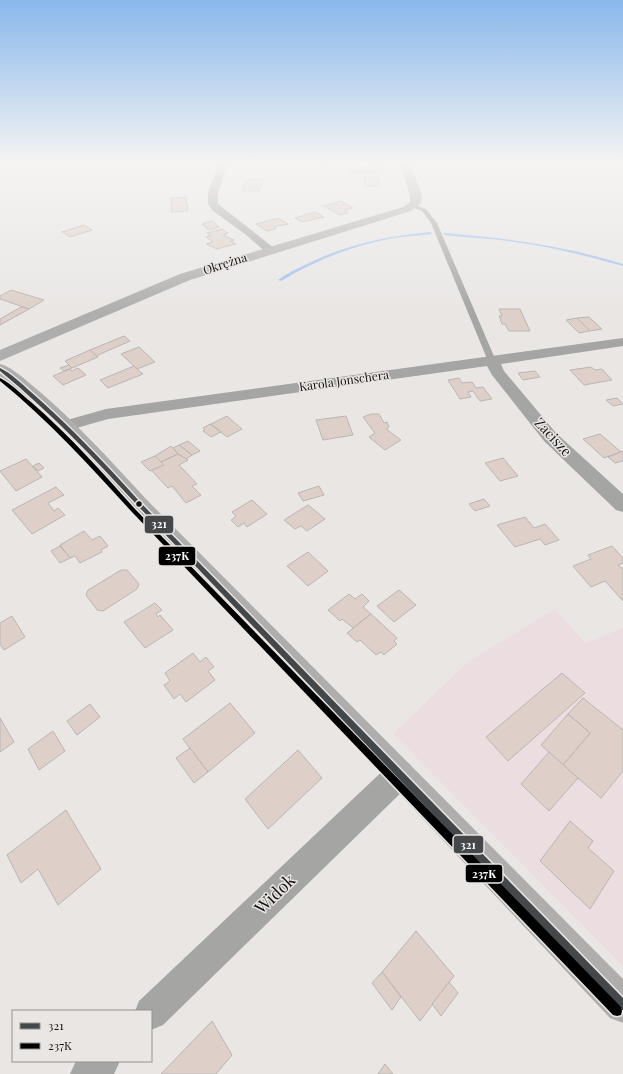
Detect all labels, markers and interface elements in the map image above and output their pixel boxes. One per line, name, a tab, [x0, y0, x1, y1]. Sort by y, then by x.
street label: Okrężna	[201, 248, 249, 278]
street label: Karola Jonschera	[298, 366, 390, 394]
street label: Zacisze	[531, 413, 576, 460]
unlabelled marker	[134, 499, 144, 509]
line badge: 321	[144, 515, 174, 534]
text: 321	[151, 516, 167, 531]
line badge: 237K	[158, 546, 196, 566]
text: 237K	[165, 548, 189, 563]
line badge: 321	[453, 835, 484, 854]
text: 321	[460, 837, 476, 852]
line badge: 237K	[465, 864, 503, 883]
text: 237K	[472, 866, 496, 881]
street label: Widok	[249, 868, 300, 919]
legend	[12, 1010, 152, 1062]
text: 321	[48, 1017, 64, 1033]
text: 237K	[48, 1037, 72, 1053]

